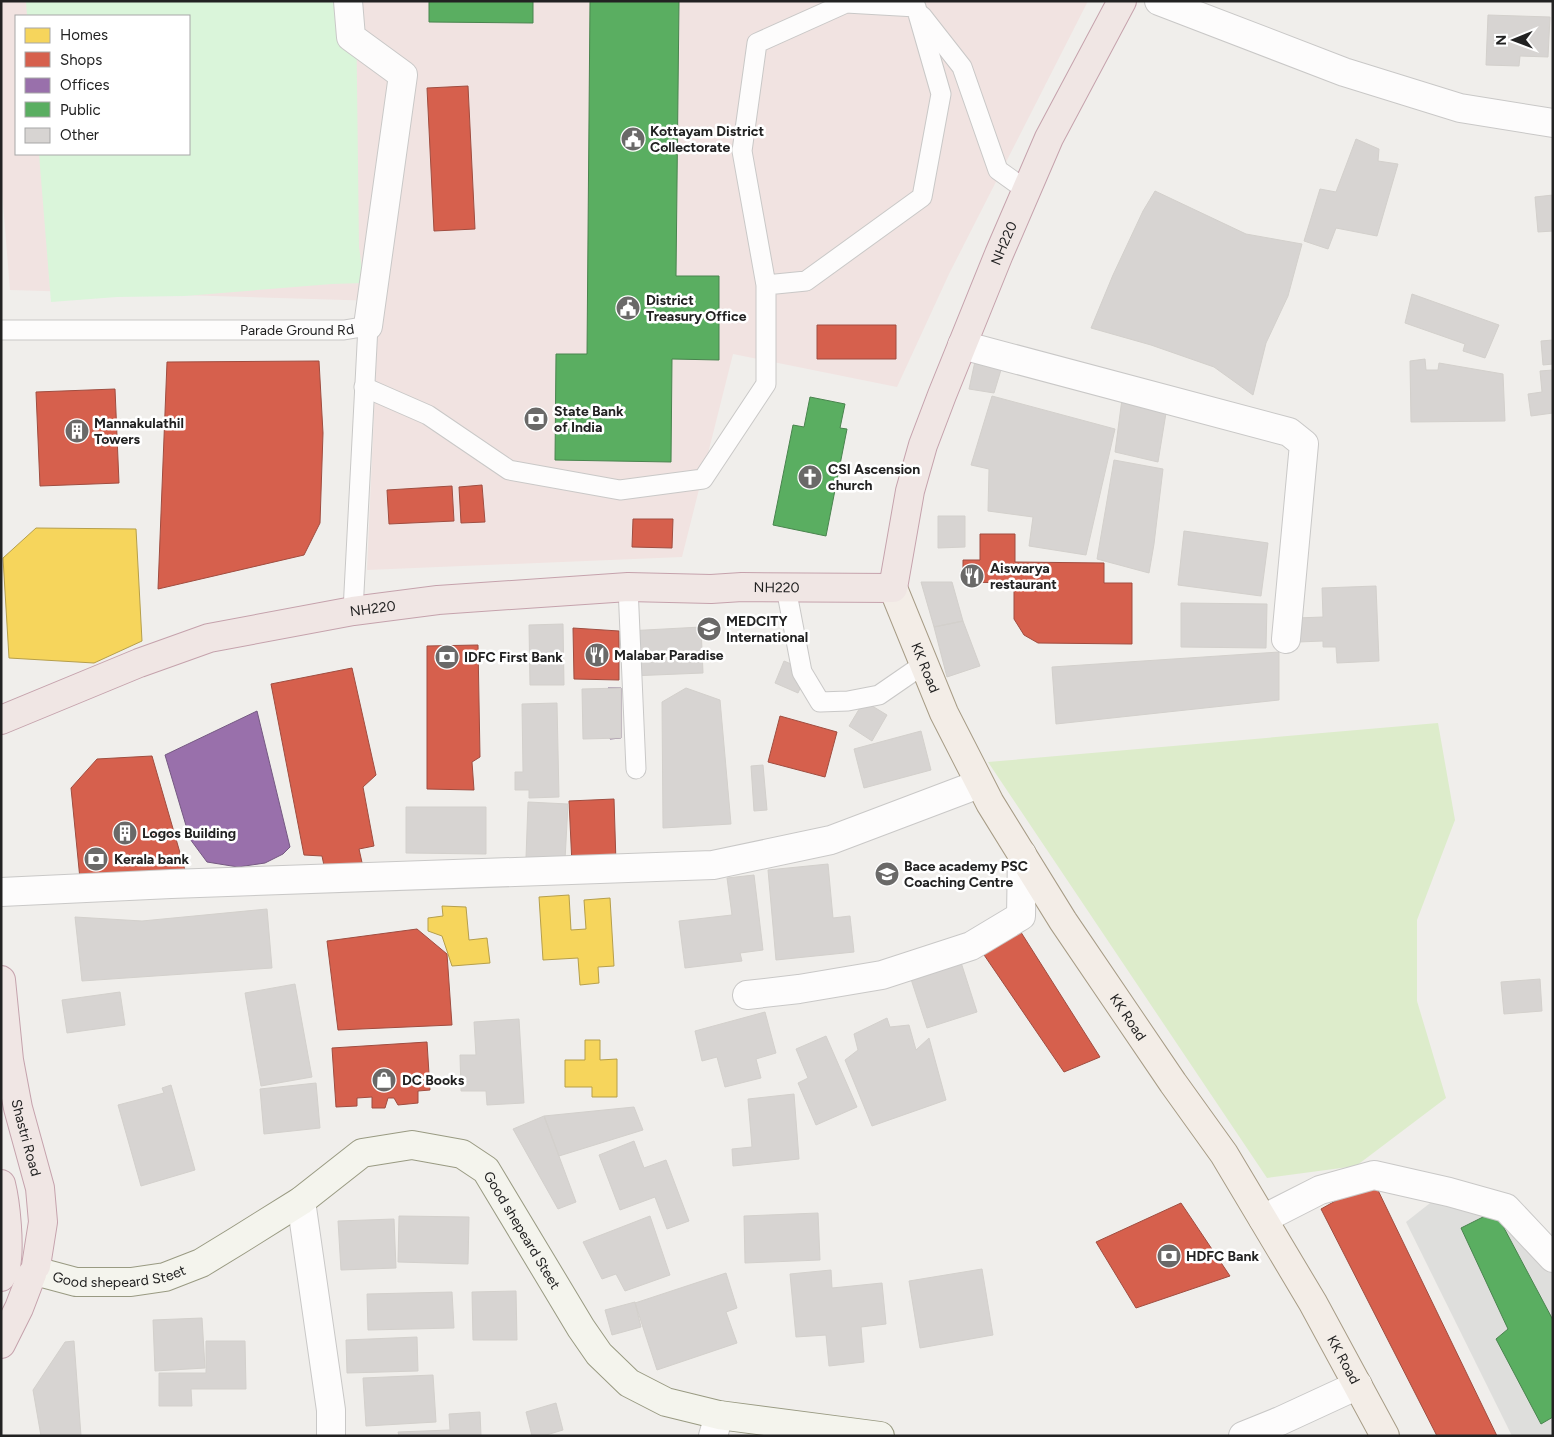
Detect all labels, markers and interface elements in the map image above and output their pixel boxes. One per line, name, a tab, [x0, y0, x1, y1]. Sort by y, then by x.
legend	[15, 15, 190, 155]
north arrow	[1489, 15, 1539, 65]
text: Homes	[60, 26, 108, 44]
text: N	[1493, 35, 1510, 46]
text: Shops	[60, 51, 102, 69]
text: Offices	[60, 76, 110, 94]
text: Public	[60, 101, 101, 119]
place label: Kottayam District Collectorate	[650, 123, 765, 156]
text: Other	[60, 126, 99, 144]
public building icon: Kottayam District Collectorate	[620, 126, 646, 152]
street label: NH220	[987, 219, 1021, 268]
place label: District Treasury Office	[646, 292, 747, 325]
public building icon: District Treasury Office	[615, 295, 641, 321]
street label: Parade Ground Rd	[240, 320, 355, 339]
place label: State Bank of India	[554, 403, 624, 436]
bank icon: State Bank of India	[523, 406, 549, 432]
place label: Mannakulathil Towers	[94, 415, 184, 448]
building icon: Mannakulathil Towers	[64, 418, 90, 444]
place label: CSI Ascension church	[828, 461, 920, 494]
church icon: CSI Ascension church	[797, 464, 823, 490]
place label: Aiswarya restaurant	[990, 560, 1057, 593]
restaurant icon: Aiswarya restaurant	[959, 563, 985, 589]
street label: NH220	[754, 579, 800, 596]
street label: NH220	[349, 597, 397, 620]
place label: MEDCITY International	[726, 613, 808, 646]
school or university icon: MEDCITY International	[696, 616, 722, 642]
street label: KK Road	[908, 640, 943, 695]
restaurant icon: Malabar Paradise	[584, 642, 610, 668]
bank icon: IDFC First Bank	[434, 644, 460, 670]
place label: Malabar Paradise	[614, 647, 724, 664]
place label: IDFC First Bank	[464, 649, 563, 666]
building icon: Logos Building	[112, 820, 138, 846]
place label: Logos Building	[142, 825, 236, 842]
bank icon: Kerala bank	[83, 846, 109, 872]
place label: Kerala bank	[114, 851, 189, 868]
place label: Bace academy PSC Coaching Centre	[904, 858, 1028, 891]
school or university icon: Bace academy PSC Coaching Centre	[874, 861, 900, 887]
street label: KK Road	[1106, 990, 1150, 1044]
shop icon: DC Books	[371, 1067, 397, 1093]
place label: DC Books	[402, 1072, 465, 1089]
street label: Shastri Road	[8, 1098, 45, 1178]
street label: Good shepeard Steet	[480, 1168, 564, 1292]
bank icon: HDFC Bank	[1156, 1243, 1182, 1269]
place label: HDFC Bank	[1186, 1248, 1260, 1265]
street label: Good shepeard Steet	[51, 1261, 188, 1291]
street label: KK Road	[1324, 1332, 1364, 1387]

